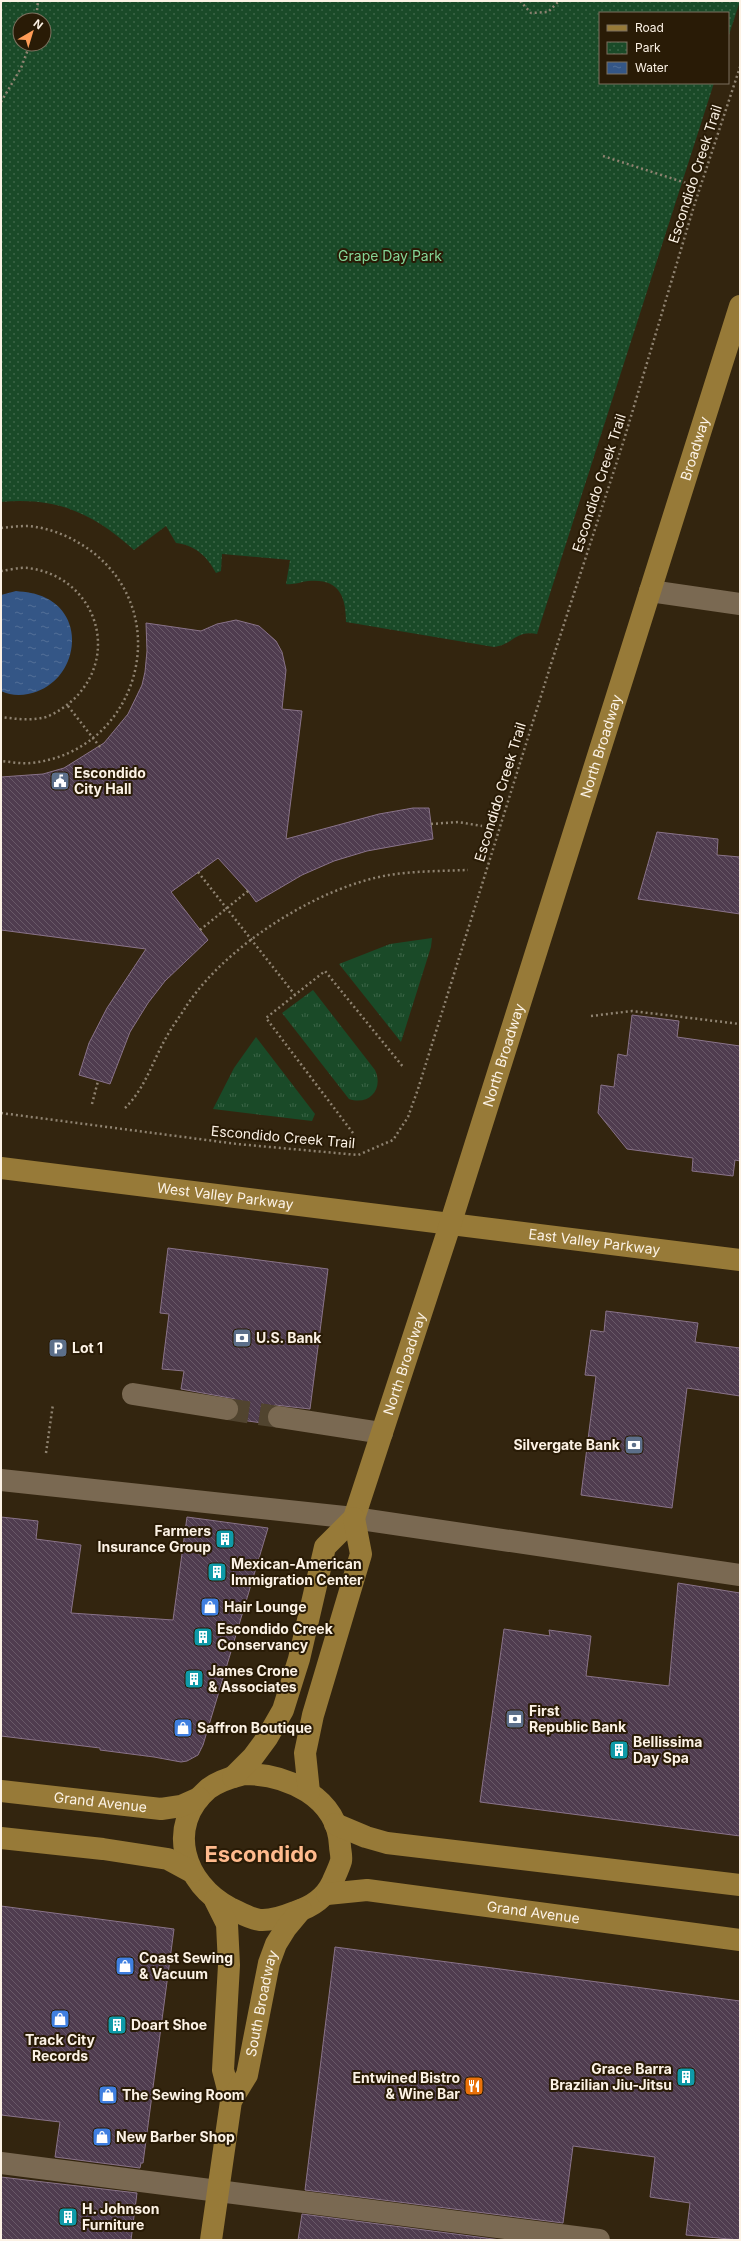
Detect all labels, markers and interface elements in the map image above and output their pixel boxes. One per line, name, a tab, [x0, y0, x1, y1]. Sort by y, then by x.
north arrow	[12, 12, 52, 52]
legend	[599, 12, 729, 84]
text: N	[31, 16, 46, 32]
text: Road	[635, 20, 664, 35]
text: Park	[635, 40, 661, 55]
text: Water	[635, 60, 669, 75]
street label: Escondido Creek Trail	[664, 102, 725, 245]
park label: Grape Day Park	[338, 247, 442, 264]
street label: Escondido Creek Trail	[568, 411, 629, 554]
street label: Broadway	[676, 414, 713, 483]
street label: North Broadway	[576, 692, 625, 800]
street label: Escondido Creek Trail	[470, 720, 529, 864]
place label: Escondido City Hall	[74, 764, 146, 797]
public building icon: Escondido City Hall	[49, 770, 71, 792]
street label: North Broadway	[479, 1001, 527, 1109]
street label: Escondido Creek Trail	[210, 1122, 356, 1151]
street label: West Valley Parkway	[156, 1178, 295, 1212]
street label: East Valley Parkway	[528, 1225, 661, 1258]
street label: North Broadway	[379, 1310, 429, 1417]
bank icon: U.S. Bank	[231, 1327, 253, 1349]
place label: U.S. Bank	[256, 1329, 322, 1346]
parking icon: Lot 1	[47, 1337, 69, 1359]
place label: Lot 1	[72, 1339, 103, 1356]
bank icon: Silvergate Bank	[623, 1434, 645, 1456]
place label: Silvergate Bank	[513, 1436, 621, 1453]
place label: Farmers Insurance Group	[98, 1522, 211, 1555]
building icon: Farmers Insurance Group	[214, 1528, 236, 1550]
place label: Mexican-American Immigration Center	[231, 1555, 363, 1588]
building icon: Mexican-American Immigration Center	[206, 1561, 228, 1583]
shop icon: Hair Lounge	[199, 1596, 221, 1618]
place label: Hair Lounge	[224, 1598, 307, 1615]
place label: Escondido Creek Conservancy	[217, 1620, 334, 1653]
building icon: Escondido Creek Conservancy	[192, 1626, 214, 1648]
place label: James Crone & Associates	[208, 1662, 298, 1695]
building icon: James Crone & Associates	[183, 1668, 205, 1690]
place label: First Republic Bank	[529, 1702, 627, 1735]
bank icon: First Republic Bank	[504, 1708, 526, 1730]
shop icon: Saffron Boutique	[172, 1717, 194, 1739]
place label: Saffron Boutique	[197, 1719, 312, 1736]
place label: Bellissima Day Spa	[633, 1733, 702, 1766]
building icon: Bellissima Day Spa	[608, 1739, 630, 1761]
street label: Grand Avenue	[53, 1788, 148, 1815]
district label: Escondido	[204, 1841, 318, 1867]
street label: Grand Avenue	[486, 1897, 581, 1926]
street label: South Broadway	[242, 1947, 281, 2058]
place label: Coast Sewing & Vacuum	[139, 1949, 233, 1982]
shop icon: Coast Sewing & Vacuum	[114, 1955, 136, 1977]
shop icon: Track City Records	[49, 2008, 71, 2030]
building icon: Doart Shoe	[106, 2014, 128, 2036]
place label: Doart Shoe	[131, 2016, 207, 2033]
place label: Track City Records	[25, 2031, 96, 2064]
place label: Grace Barra Brazilian Jiu-Jitsu	[550, 2060, 672, 2093]
building icon: Grace Barra Brazilian Jiu-Jitsu	[675, 2066, 697, 2088]
place label: Entwined Bistro & Wine Bar	[353, 2069, 460, 2102]
restaurant icon: Entwined Bistro & Wine Bar	[463, 2075, 485, 2097]
shop icon: The Sewing Room	[97, 2084, 119, 2106]
place label: The Sewing Room	[122, 2086, 245, 2103]
shop icon: New Barber Shop	[91, 2126, 113, 2148]
place label: New Barber Shop	[116, 2128, 235, 2145]
place label: H. Johnson Furniture	[82, 2200, 159, 2233]
building icon: H. Johnson Furniture	[57, 2206, 79, 2228]

